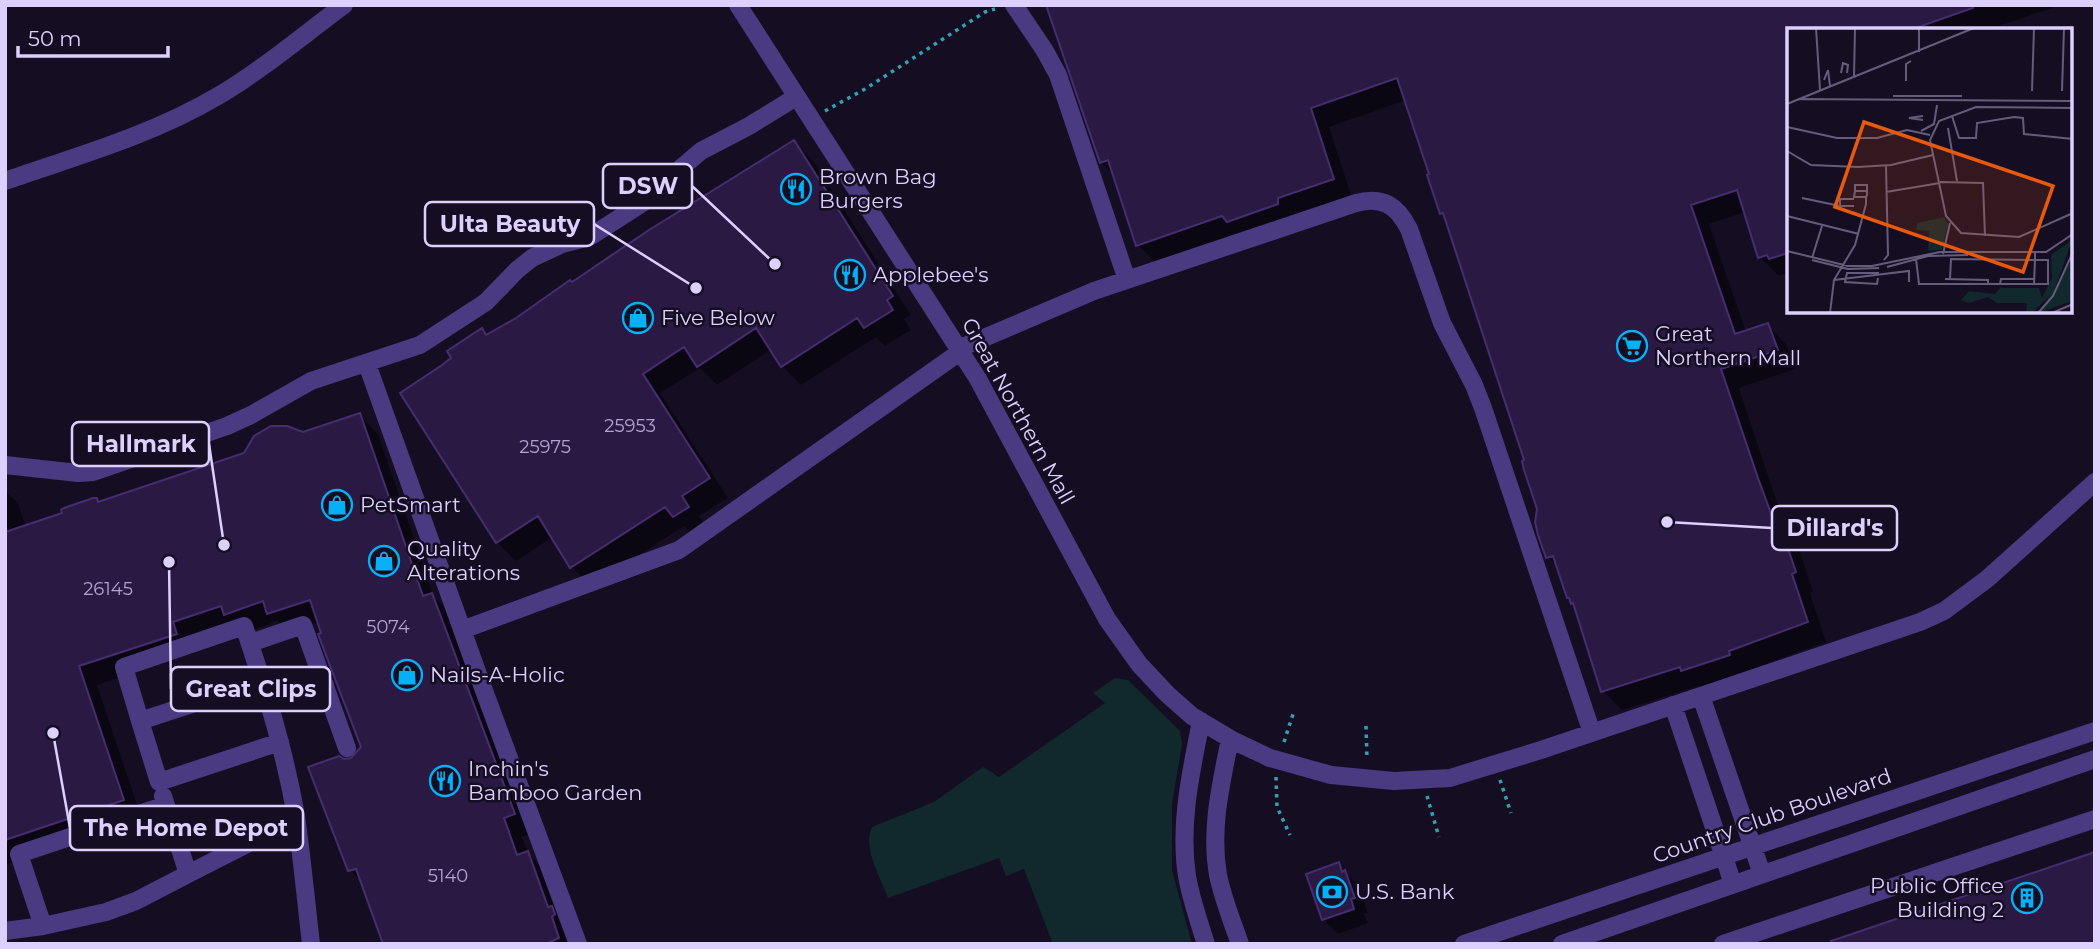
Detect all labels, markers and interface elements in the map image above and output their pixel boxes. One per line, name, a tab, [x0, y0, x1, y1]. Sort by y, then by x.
scale bar	[18, 14, 168, 58]
text: 50 m	[28, 26, 82, 51]
inset map	[1787, 28, 2072, 313]
callout: DSW	[603, 164, 692, 208]
place label: Brown Bag Burgers	[819, 164, 937, 213]
text: DSW	[618, 172, 678, 200]
restaurant icon: Brown Bag Burgers	[779, 172, 813, 206]
callout: Ulta Beauty	[425, 202, 594, 246]
text: Ulta Beauty	[440, 210, 580, 238]
restaurant icon: Applebee's	[833, 258, 867, 292]
place label: Applebee's	[873, 262, 988, 287]
shop icon: Five Below	[621, 301, 655, 335]
place label: Five Below	[661, 305, 775, 330]
street label: Great Northern Mall	[957, 313, 1080, 508]
place label: Great Northern Mall	[1655, 321, 1801, 370]
supermarket icon: Great Northern Mall	[1615, 329, 1649, 363]
house number: 25953	[604, 415, 656, 437]
callout: Hallmark	[72, 422, 209, 466]
text: Hallmark	[86, 430, 197, 458]
house number: 25975	[519, 436, 571, 458]
shop icon: PetSmart	[320, 488, 354, 522]
place label: PetSmart	[360, 492, 461, 517]
callout: Dillard's	[1772, 506, 1897, 550]
text: Dillard's	[1786, 514, 1884, 542]
place label: Quality Alterations	[407, 536, 520, 585]
shop icon: Quality Alterations	[367, 544, 401, 578]
house number: 26145	[83, 578, 133, 600]
house number: 5074	[366, 616, 410, 638]
shop icon: Nails-A-Holic	[390, 658, 424, 692]
place label: Nails-A-Holic	[430, 662, 565, 687]
callout: Great Clips	[171, 667, 330, 711]
text: Great Clips	[186, 675, 316, 703]
place label: Inchin's Bamboo Garden	[468, 756, 642, 805]
street label: Country Club Boulevard	[1649, 763, 1895, 868]
restaurant icon: Inchin's Bamboo Garden	[428, 764, 462, 798]
callout: The Home Depot	[70, 806, 303, 850]
text: The Home Depot	[84, 814, 288, 842]
house number: 5140	[428, 865, 468, 887]
place label: Public Office Building 2	[1870, 873, 2004, 922]
bank icon: U.S. Bank	[1315, 875, 1349, 909]
place label: U.S. Bank	[1355, 879, 1455, 904]
building icon: Public Office Building 2	[2010, 881, 2044, 915]

